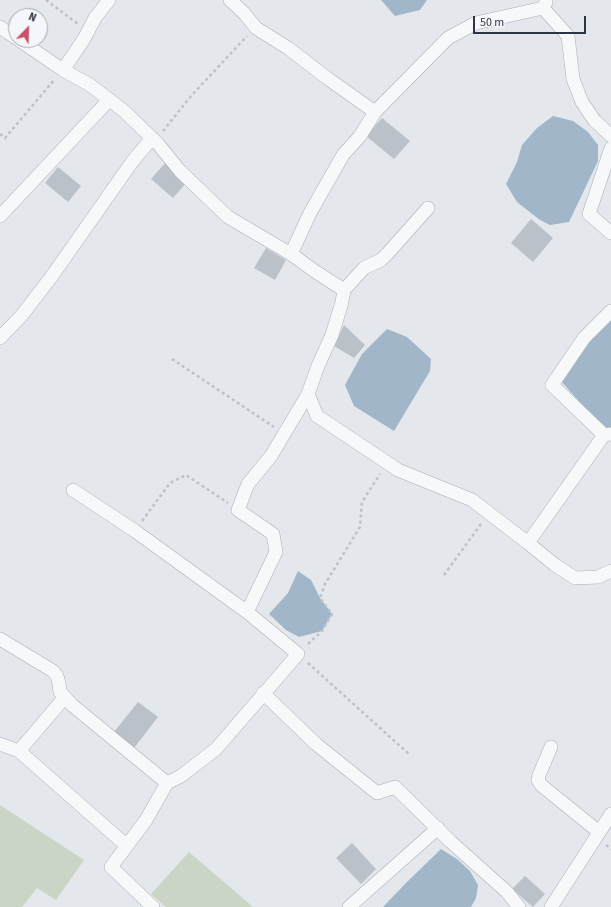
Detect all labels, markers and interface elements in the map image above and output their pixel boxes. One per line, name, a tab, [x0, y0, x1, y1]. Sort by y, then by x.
north arrow	[8, 8, 48, 48]
scale bar	[475, 8, 588, 34]
text: N	[26, 9, 39, 26]
text: 50 m	[480, 14, 504, 31]

